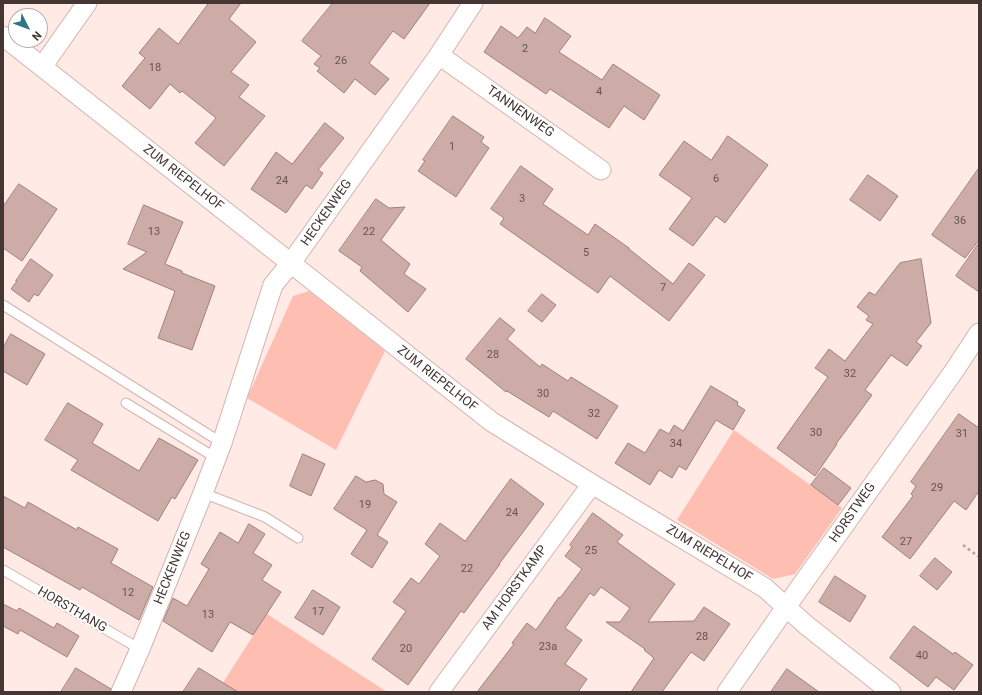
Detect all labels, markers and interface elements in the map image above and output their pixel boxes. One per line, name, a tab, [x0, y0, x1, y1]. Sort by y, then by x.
north arrow	[8, 8, 48, 48]
text: N	[29, 28, 44, 43]
house number: 2	[522, 42, 528, 56]
house number: 26	[335, 54, 347, 68]
house number: 18	[149, 61, 161, 75]
street label: TANNENWEG	[483, 83, 557, 141]
house number: 4	[596, 85, 602, 99]
house number: 1	[449, 140, 455, 154]
street label: ZUM RIEPELHOF	[140, 142, 226, 214]
house number: 6	[713, 172, 719, 186]
house number: 24	[276, 174, 288, 188]
street label: HECKENWEG	[298, 177, 356, 249]
house number: 3	[519, 192, 525, 206]
house number: 36	[954, 214, 966, 228]
house number: 13	[148, 225, 160, 239]
house number: 22	[363, 225, 375, 239]
house number: 5	[583, 246, 589, 260]
house number: 7	[660, 281, 666, 295]
street label: ZUM RIEPELHOF	[394, 343, 480, 415]
house number: 28	[487, 348, 499, 362]
house number: 32	[844, 367, 856, 381]
house number: 30	[537, 387, 549, 401]
house number: 32	[588, 407, 600, 421]
house number: 30	[810, 426, 822, 440]
house number: 31	[956, 427, 968, 441]
house number: 34	[670, 437, 682, 451]
street label: HORSTWEG	[827, 480, 879, 546]
house number: 29	[931, 481, 943, 495]
house number: 19	[359, 498, 371, 512]
house number: 24	[506, 506, 518, 520]
street label: ZUM RIEPELHOF	[663, 522, 755, 586]
street label: HECKENWEG	[151, 529, 195, 607]
house number: 27	[900, 535, 912, 549]
street label: AM HORSTKAMP	[479, 543, 551, 633]
house number: 25	[585, 544, 597, 558]
house number: 22	[461, 562, 473, 576]
street label: HORSTHANG	[34, 584, 110, 636]
house number: 12	[122, 586, 134, 600]
house number: 17	[312, 605, 324, 619]
house number: 13	[202, 608, 214, 622]
house number: 28	[696, 630, 708, 644]
house number: 23a	[539, 640, 557, 654]
house number: 20	[400, 642, 412, 656]
house number: 40	[916, 649, 928, 663]

